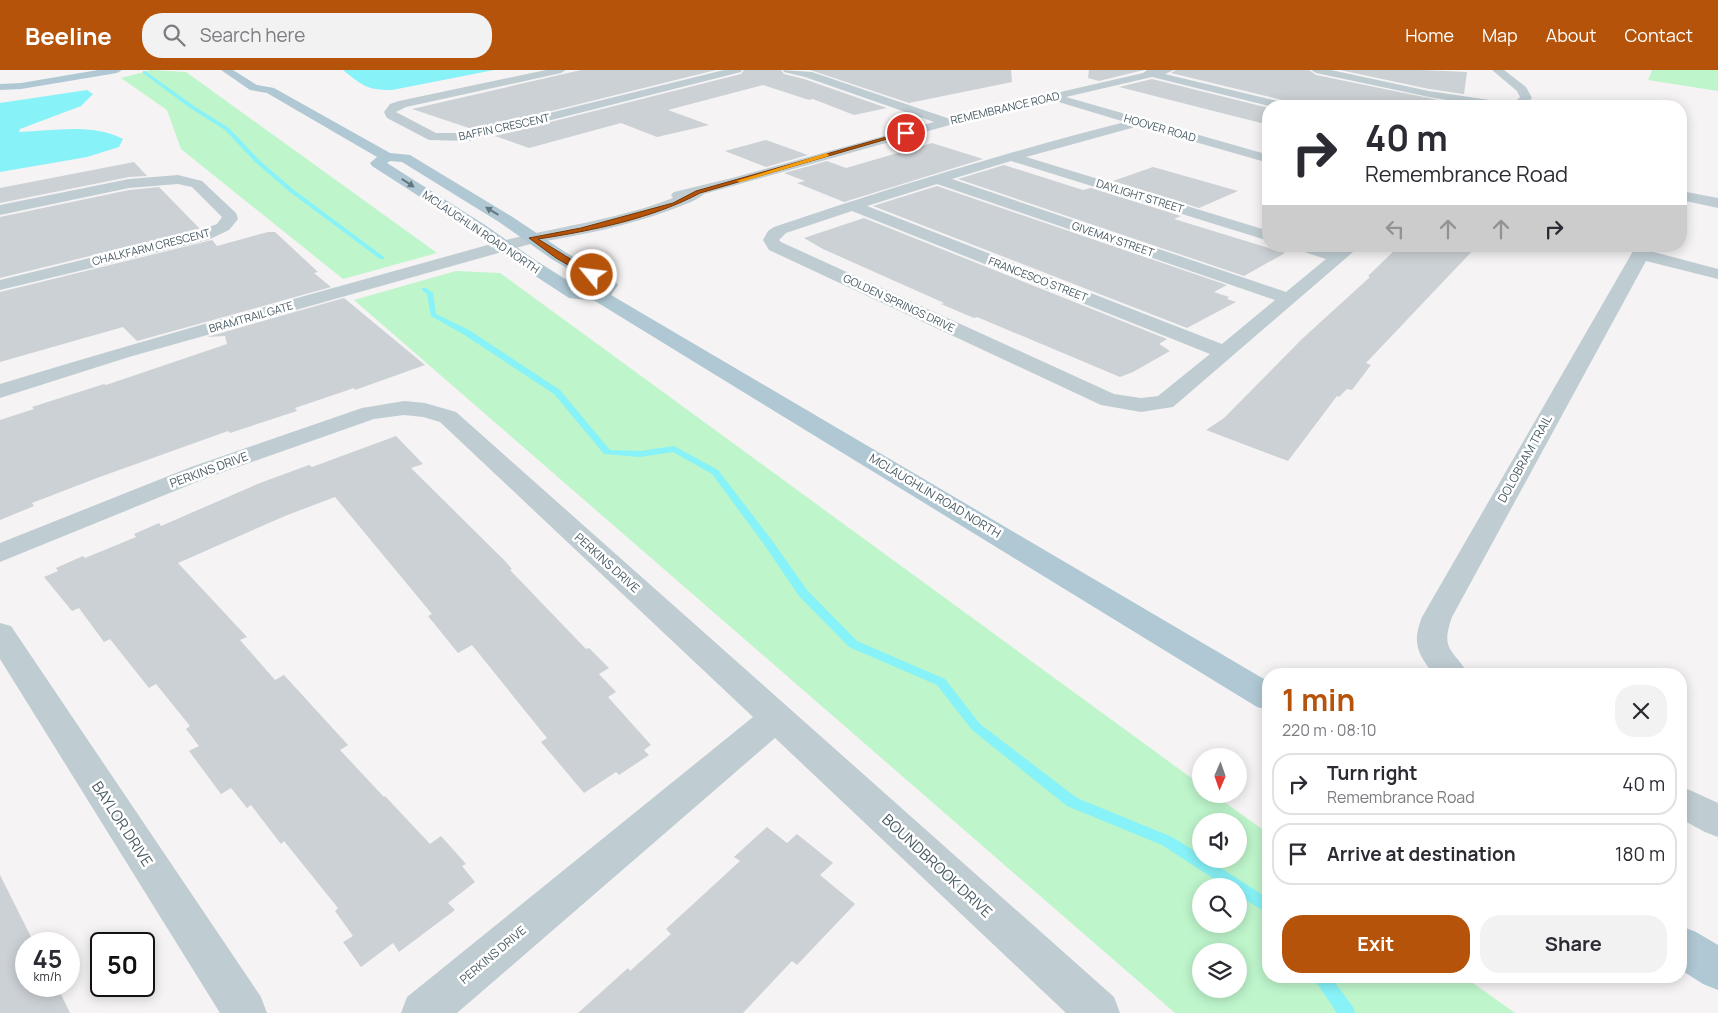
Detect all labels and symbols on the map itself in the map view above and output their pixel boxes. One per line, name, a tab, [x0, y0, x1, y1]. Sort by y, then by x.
street label: REMEMBRANCE ROAD	[949, 88, 1061, 127]
street label: BAFFIN CRESCENT	[457, 109, 551, 144]
street label: HOOVER ROAD	[1122, 110, 1198, 145]
pin	[885, 112, 927, 154]
street label: DAYLIGHT STREET	[1095, 175, 1186, 216]
one-way arrow	[401, 178, 414, 188]
street label: MCLAUGHLIN ROAD NORTH	[420, 187, 543, 276]
one-way arrow	[485, 206, 498, 215]
street label: GIVEMAY STREET	[1070, 217, 1157, 260]
street label: CHALKFARM CRESCENT	[90, 224, 212, 268]
position arrow	[565, 248, 617, 300]
street label: FRANCESCO STREET	[986, 253, 1090, 305]
street label: GOLDEN SPRINGS DRIVE	[841, 270, 958, 335]
street label: BRAMTRAIL GATE	[207, 297, 295, 336]
street label: DOLOBRAM TRAIL	[1493, 412, 1556, 506]
street label: PERKINS DRIVE	[167, 447, 250, 492]
street label: MCLAUGHLIN ROAD NORTH	[866, 449, 1004, 542]
street label: PERKINS DRIVE	[571, 529, 644, 597]
north arrow	[1192, 748, 1248, 802]
street label: BAYLOR DRIVE	[87, 777, 158, 870]
street label: BOUNDBROOK DRIVE	[878, 809, 997, 922]
street label: PERKINS DRIVE	[456, 922, 530, 988]
speed limit sign: 50	[90, 932, 155, 997]

